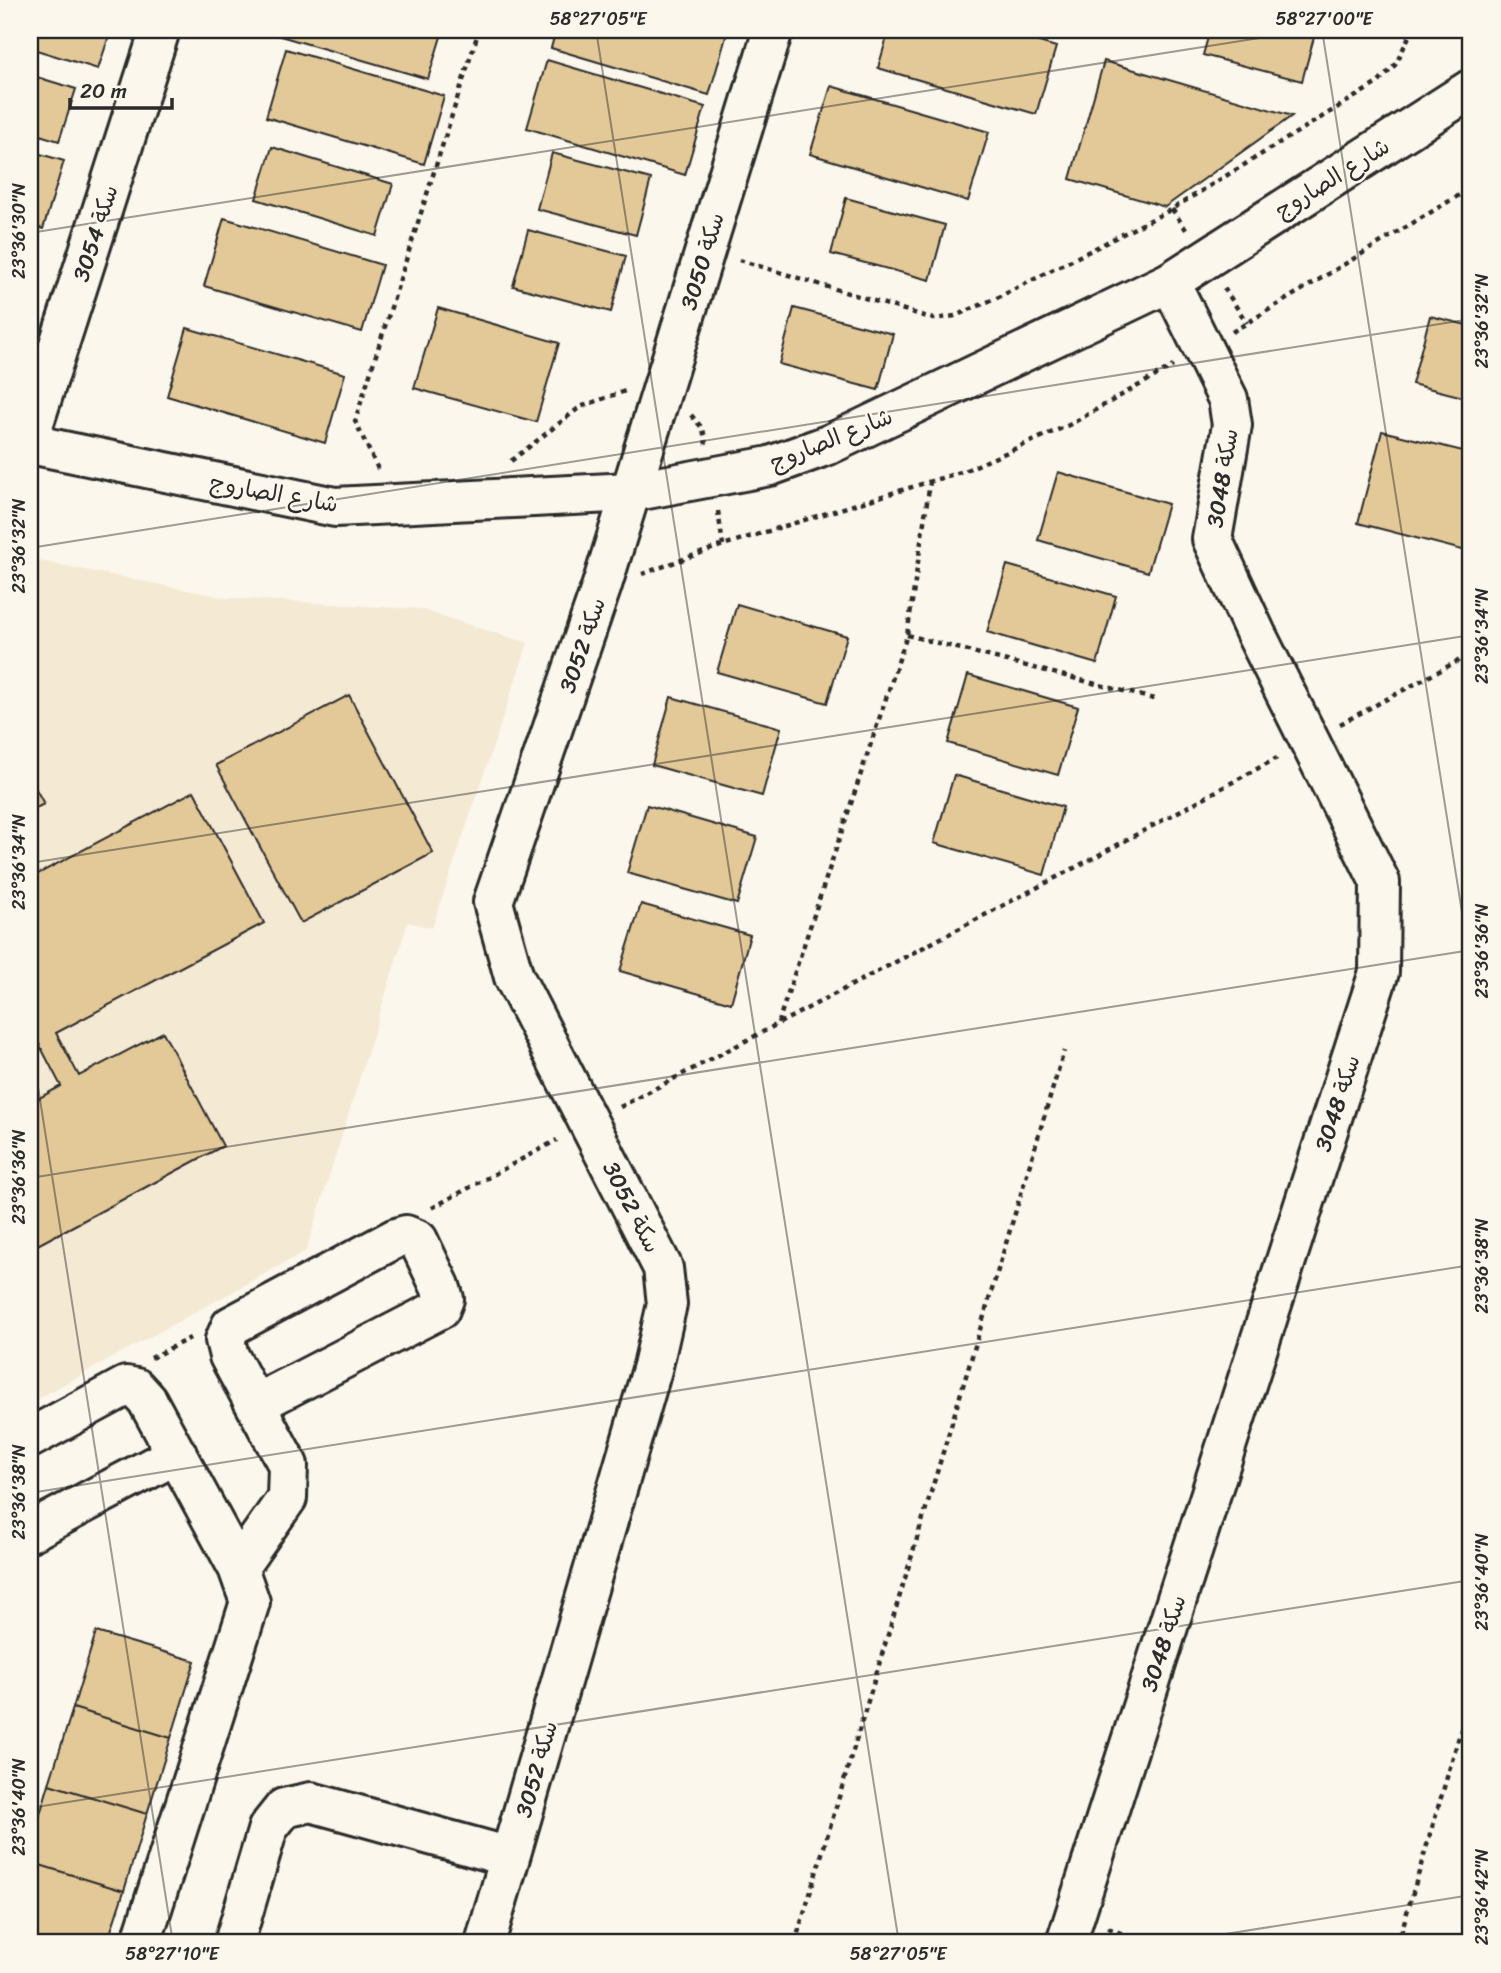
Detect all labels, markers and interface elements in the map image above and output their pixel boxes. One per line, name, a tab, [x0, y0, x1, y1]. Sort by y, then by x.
text: 58°27'05"E	[550, 3, 647, 35]
text: 58°27'00"E	[1275, 3, 1374, 35]
scale bar	[70, 66, 172, 110]
text: 20 m	[80, 72, 127, 110]
street label: شارع الصاروج	[1266, 127, 1398, 230]
street label: سكة 3054	[61, 179, 130, 287]
text: 23°36'30"N	[3, 182, 35, 279]
street label: سكة 3050	[668, 207, 737, 315]
text: 23°36'32"N	[1466, 273, 1498, 369]
street label: شارع الصاروج	[763, 396, 899, 483]
street label: سكة 3048	[1194, 426, 1251, 531]
street label: شارع الصاروج	[206, 462, 341, 525]
text: 23°36'32"N	[3, 498, 35, 594]
text: 23°36'34"N	[1466, 588, 1498, 684]
street label: سكة 3052	[547, 592, 618, 699]
text: 23°36'34"N	[3, 814, 35, 910]
text: 23°36'36"N	[1466, 903, 1498, 998]
street label: سكة 3048	[1303, 1049, 1372, 1157]
text: 23°36'36"N	[3, 1129, 35, 1224]
street label: سكة 3052	[591, 1154, 672, 1261]
text: 23°36'38"N	[1466, 1218, 1498, 1314]
text: 23°36'38"N	[3, 1444, 35, 1540]
text: 23°36'40"N	[1466, 1533, 1498, 1631]
street label: سكة 3048	[1129, 1589, 1198, 1697]
street label: سكة 3052	[503, 1716, 570, 1822]
text: 23°36'40"N	[3, 1758, 35, 1856]
text: 23°36'42"N	[1466, 1848, 1498, 1945]
text: 58°27'10"E	[125, 1938, 220, 1970]
text: 58°27'05"E	[850, 1938, 947, 1970]

